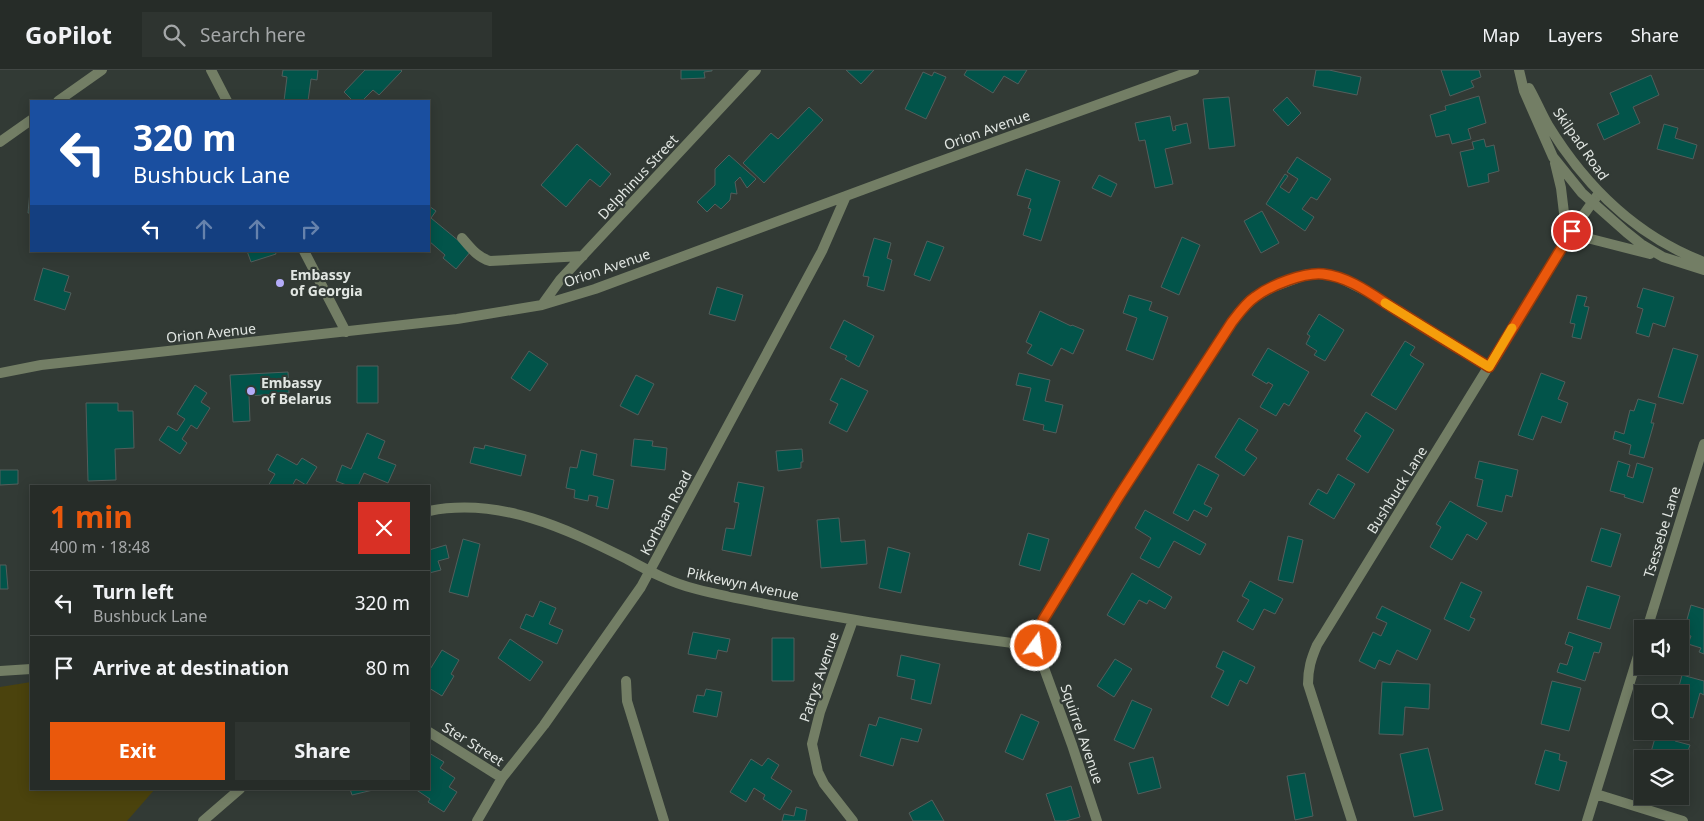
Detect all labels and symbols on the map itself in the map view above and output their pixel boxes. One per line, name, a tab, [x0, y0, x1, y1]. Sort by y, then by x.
street label: Skilpad Road	[1549, 104, 1613, 184]
street label: Orion Avenue	[941, 105, 1033, 154]
street label: Delphinus Street	[593, 130, 682, 223]
pin	[1551, 210, 1593, 252]
street label: Orion Avenue	[561, 244, 653, 291]
place label: Embassy of Georgia	[290, 265, 363, 300]
marker: Embassy of Georgia	[274, 277, 286, 289]
street label: Orion Avenue	[165, 318, 257, 347]
place label: Embassy of Belarus	[261, 373, 331, 408]
marker: Embassy of Belarus	[245, 385, 257, 397]
street label: Bushbuck Lane	[1362, 442, 1431, 537]
street label: Korhaan Road	[635, 467, 696, 558]
street label: Tsessebe Lane	[1639, 484, 1684, 580]
street label: Pikkewyn Avenue	[685, 562, 801, 605]
position arrow	[1009, 619, 1061, 671]
street label: Patrys Avenue	[794, 629, 843, 724]
street label: Squirrel Avenue	[1057, 682, 1108, 786]
street label: Ster Street	[439, 717, 508, 770]

